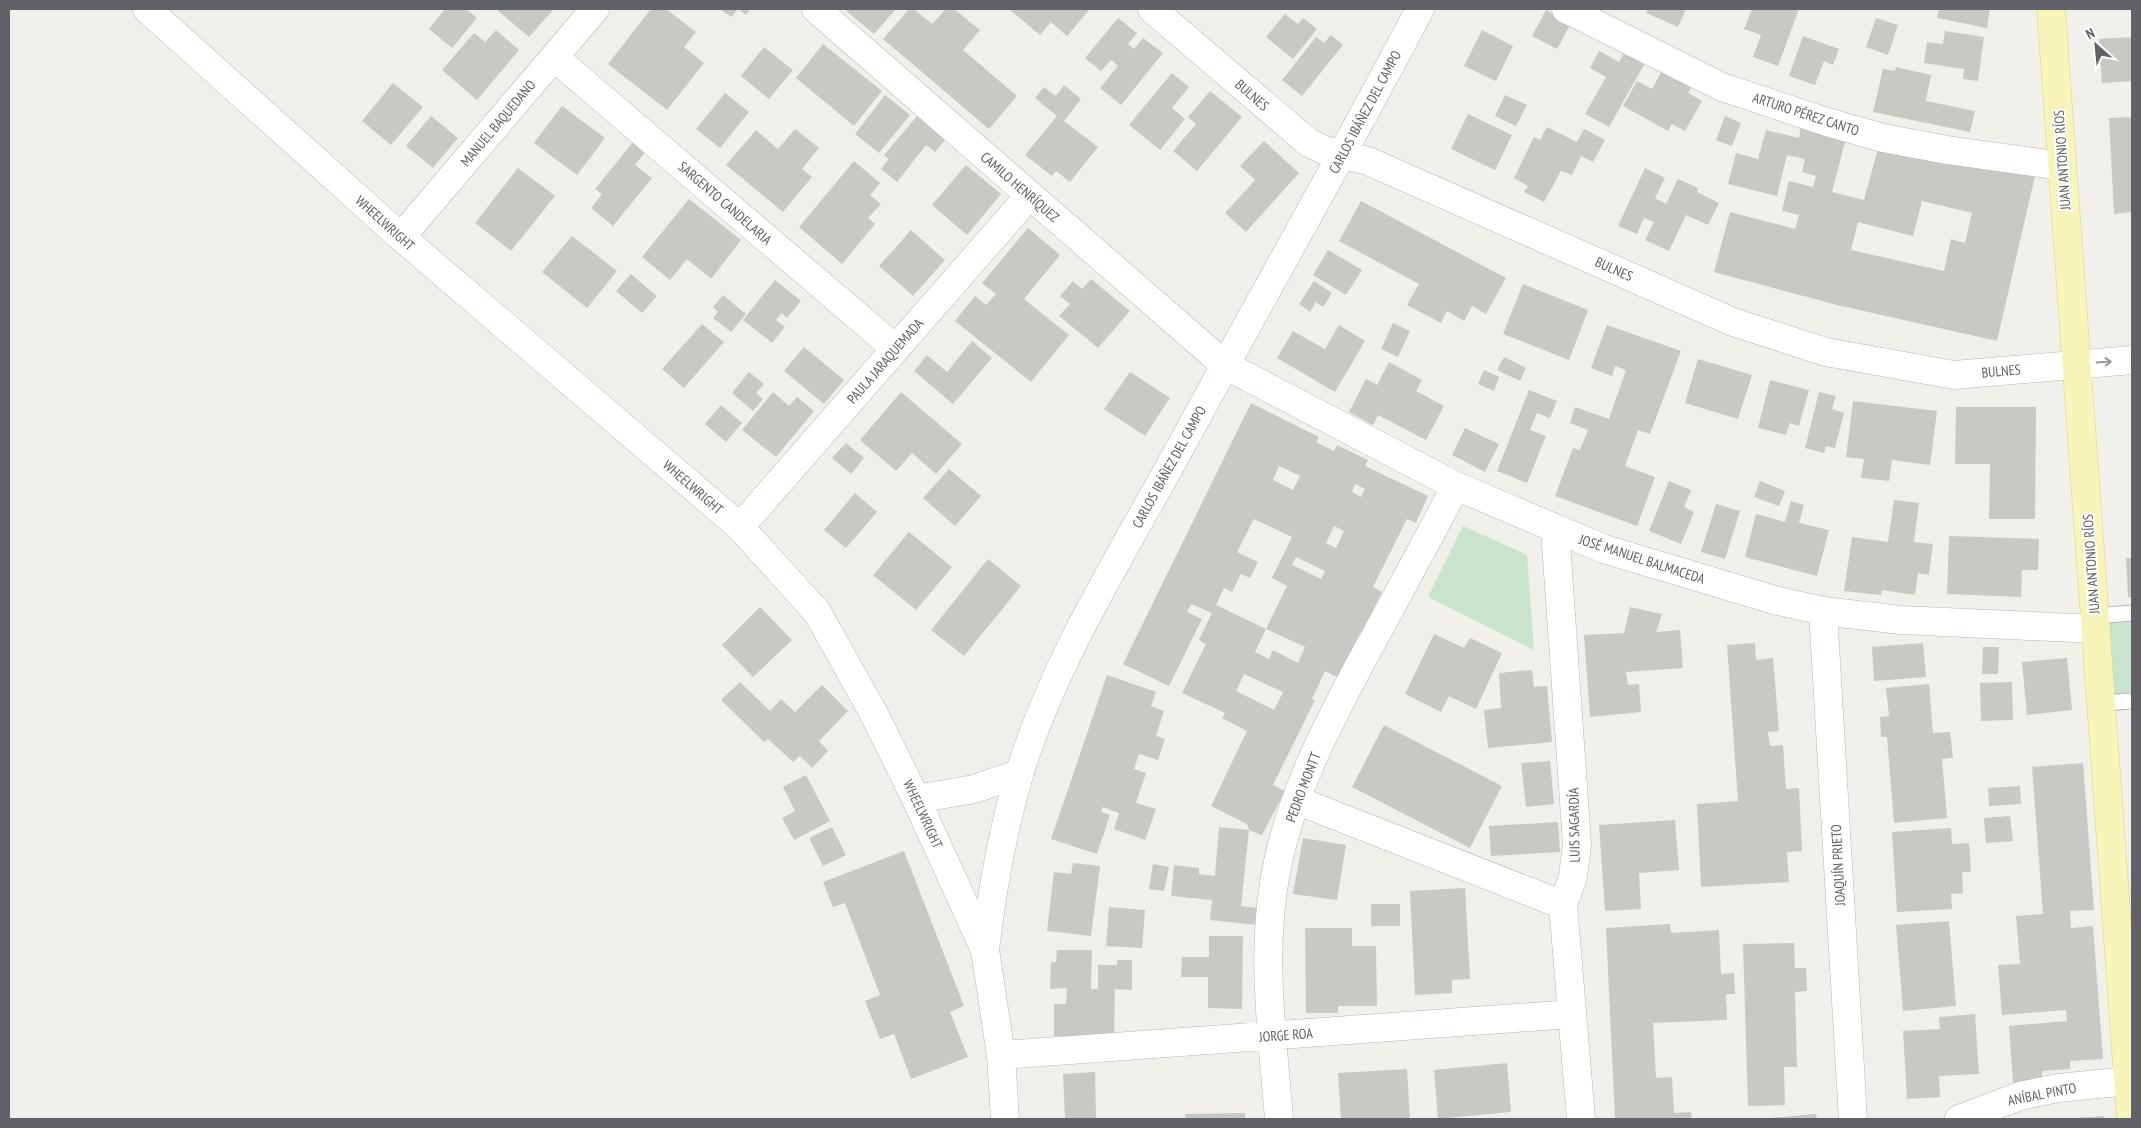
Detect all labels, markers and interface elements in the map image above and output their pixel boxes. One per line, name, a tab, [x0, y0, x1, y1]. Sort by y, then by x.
north arrow	[2071, 20, 2121, 70]
text: N	[2083, 24, 2098, 43]
street label: CARLOS IBÁÑEZ DEL CAMPO	[1325, 47, 1405, 177]
street label: BULNES	[1231, 75, 1273, 115]
street label: MANUEL BAQUEDANO	[457, 76, 540, 170]
street label: ARTURO PÉREZ CANTO	[1751, 88, 1862, 140]
street label: JUAN ANTONIO RÍOS	[2050, 109, 2075, 212]
street label: CAMILO HENRÍQUEZ	[977, 148, 1063, 226]
street label: SARGENTO CANDELARIA	[674, 157, 776, 249]
street label: WHEELWRIGHT	[352, 192, 419, 255]
street label: BULNES	[1592, 253, 1636, 285]
street label: PAULA JARAQUEMADA	[843, 314, 927, 407]
one-way arrow	[2096, 358, 2112, 367]
street label: BULNES	[1981, 360, 2021, 382]
street label: CARLOS IBÁÑEZ DEL CAMPO	[1128, 403, 1210, 531]
street label: WHEELWRIGHT	[659, 456, 727, 519]
street label: JUAN ANTONIO RÍOS	[2079, 513, 2104, 616]
street label: JOSÉ MANUEL BALMACEDA	[1576, 530, 1707, 588]
street label: PEDRO MONTT	[1281, 749, 1325, 825]
street label: WHEELWRIGHT	[899, 777, 947, 852]
street label: LUIS SAGARDÍA	[1564, 787, 1584, 863]
street label: JOAQUÍN PRIETO	[1827, 823, 1849, 907]
street label: JORGE ROA	[1258, 1024, 1314, 1046]
street label: ANÍBAL PINTO	[2006, 1078, 2078, 1109]

